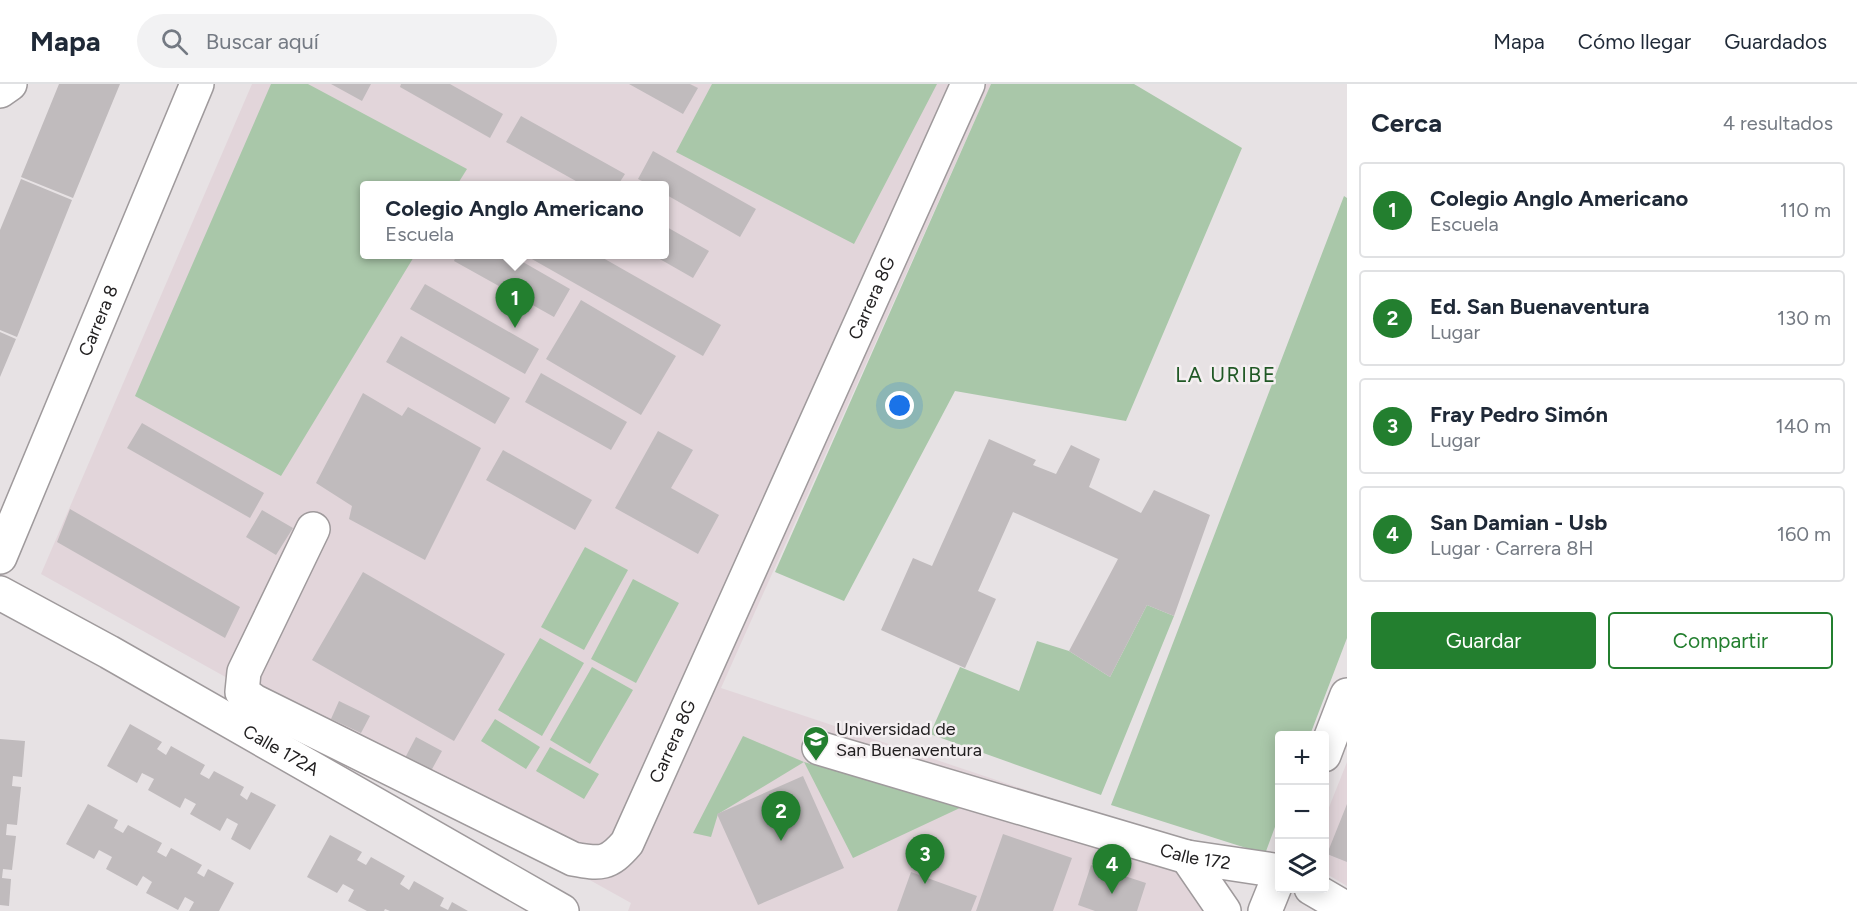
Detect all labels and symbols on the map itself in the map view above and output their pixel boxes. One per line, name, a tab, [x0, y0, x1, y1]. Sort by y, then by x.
street label: Carrera 8G	[844, 253, 900, 343]
pin: 1	[496, 278, 534, 328]
street label: Carrera 8	[74, 282, 123, 360]
district label: LA URIBE	[1175, 362, 1277, 387]
your location	[885, 391, 914, 420]
street label: Carrera 8G	[644, 696, 701, 786]
place label: Universidad de San Buenaventura	[836, 718, 982, 761]
street label: Calle 172A	[239, 720, 323, 781]
school or university icon: Universidad de San Buenaventura	[801, 724, 831, 762]
pin: 2	[762, 792, 800, 841]
pin: 3	[906, 834, 944, 884]
street label: Calle 172	[1157, 839, 1232, 874]
pin: 4	[1092, 844, 1132, 894]

